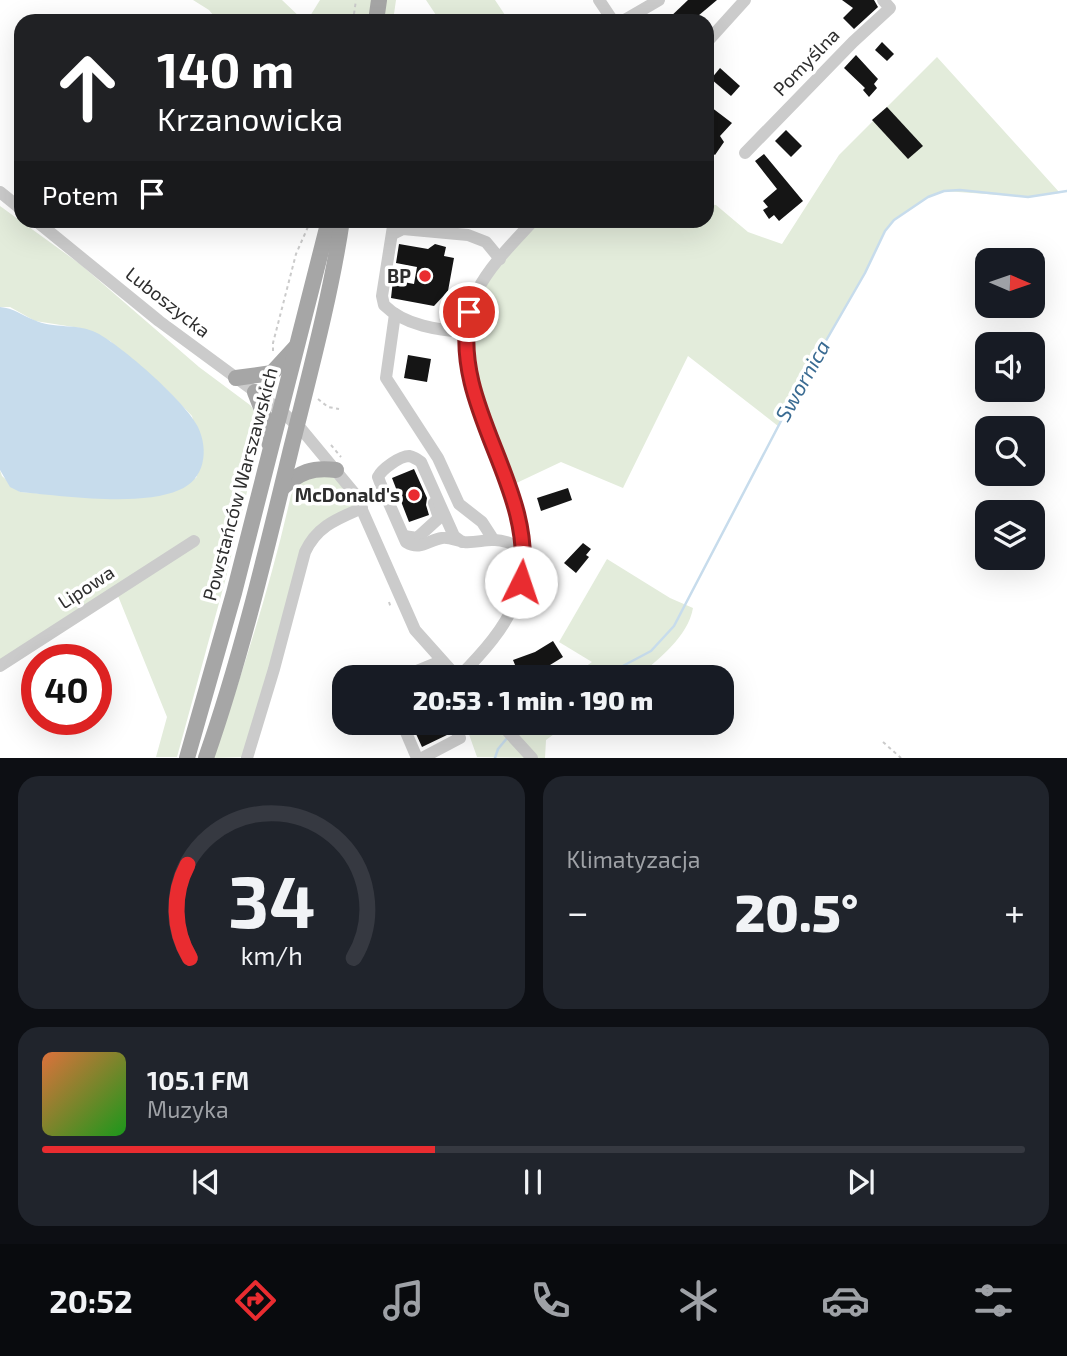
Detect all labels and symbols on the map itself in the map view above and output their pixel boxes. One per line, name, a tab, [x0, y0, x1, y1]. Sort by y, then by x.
street label: Pomyślna	[768, 23, 844, 100]
north arrow	[975, 248, 1045, 318]
street label: Luboszycka	[121, 261, 215, 342]
place label: BP	[387, 264, 411, 287]
marker: BP	[417, 268, 433, 284]
pin	[439, 282, 499, 342]
water label: Swornica	[769, 335, 834, 425]
street label: Powstańców Warszawskich	[197, 365, 282, 603]
place label: McDonald's	[295, 483, 400, 506]
marker: McDonald's	[406, 487, 422, 503]
position arrow	[484, 545, 558, 619]
street label: Lipowa	[53, 560, 118, 613]
speed limit sign: 40	[21, 644, 112, 735]

